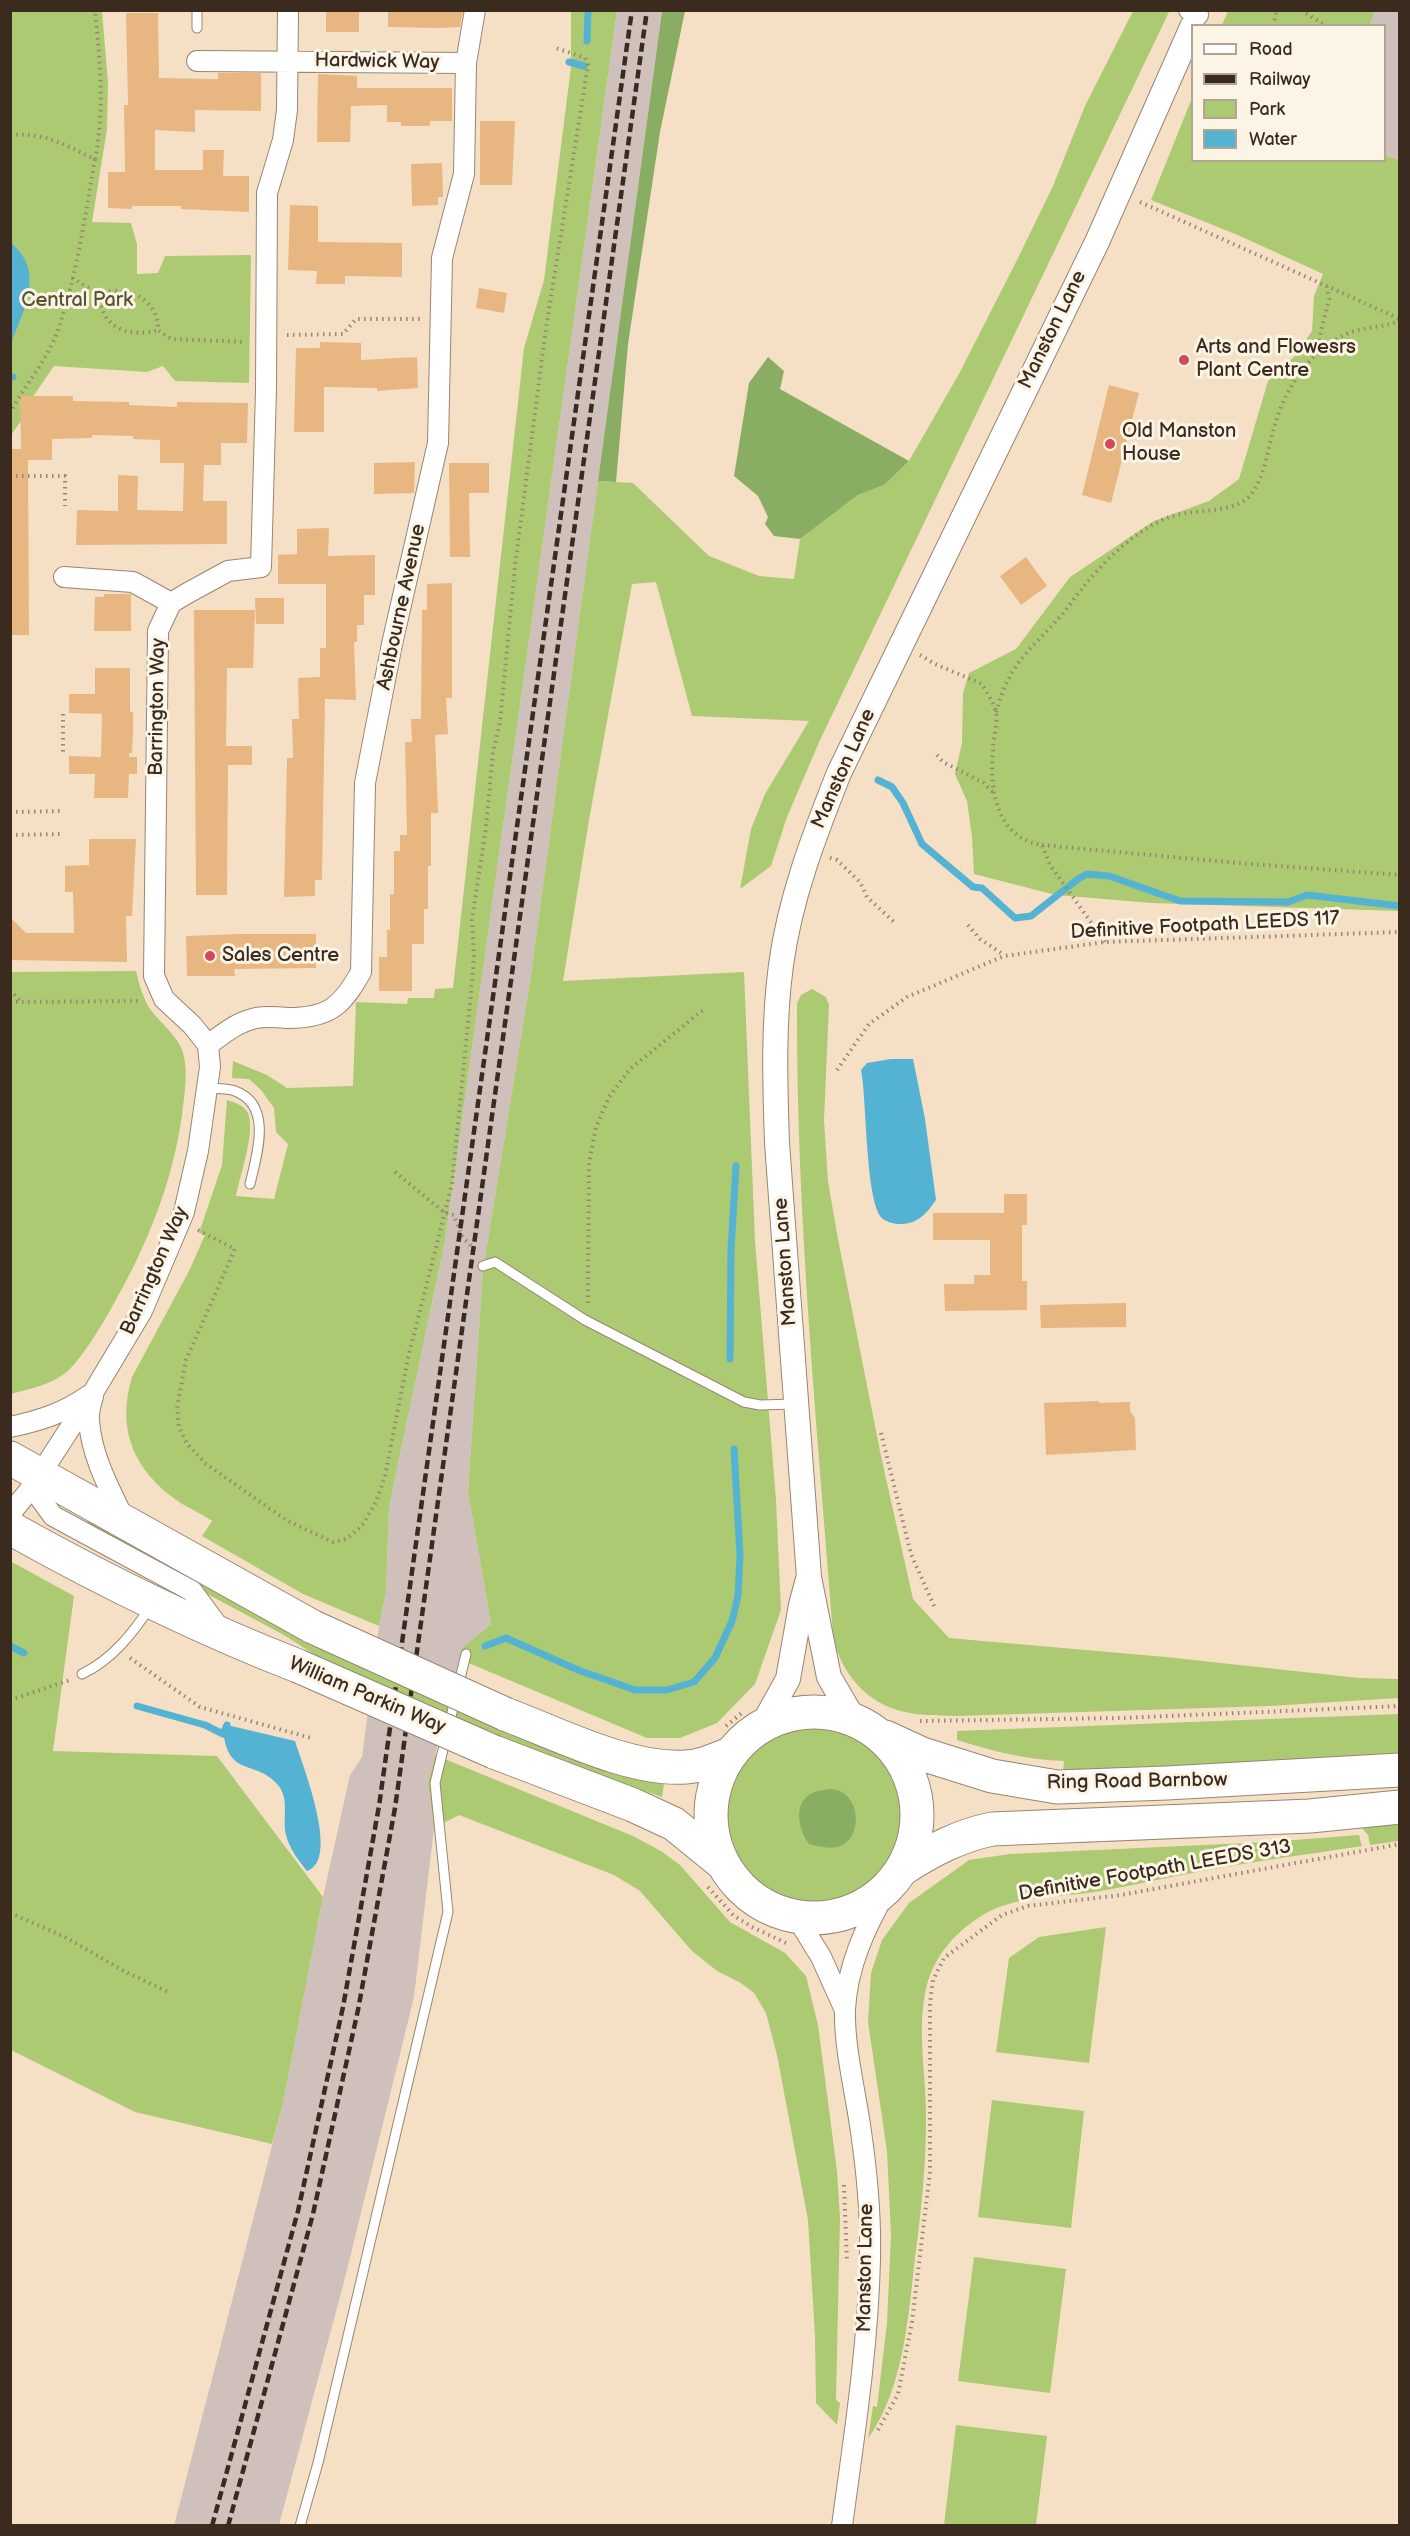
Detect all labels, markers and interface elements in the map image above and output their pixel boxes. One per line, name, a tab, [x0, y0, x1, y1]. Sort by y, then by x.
legend	[1191, 24, 1386, 162]
text: Road	[1249, 39, 1293, 60]
street label: Hardwick Way	[314, 49, 440, 75]
text: Railway	[1249, 69, 1311, 90]
text: Park	[1249, 99, 1285, 120]
text: Water	[1249, 129, 1297, 150]
street label: Manston Lane	[1014, 267, 1092, 393]
park label: Central Park	[21, 289, 133, 313]
place label: Arts and Flowesrs Plant Centre	[1196, 336, 1356, 383]
marker: Arts and Flowesrs Plant Centre	[1177, 353, 1191, 367]
place label: Old Manston House	[1122, 420, 1236, 467]
marker: Old Manston House	[1103, 437, 1117, 451]
street label: Ashbourne Avenue	[373, 522, 431, 692]
street label: Barrington Way	[145, 638, 171, 776]
street label: Manston Lane	[807, 705, 881, 833]
street label: Definitive Footpath LEEDS 117	[1070, 907, 1340, 945]
place label: Sales Centre	[222, 944, 339, 968]
marker: Sales Centre	[203, 949, 217, 963]
street label: Manston Lane	[770, 1197, 802, 1327]
street label: Barrington Way	[116, 1203, 194, 1339]
street label: William Parkin Way	[285, 1652, 449, 1740]
street label: Ring Road Barnbow	[1047, 1768, 1227, 1796]
street label: Definitive Footpath LEEDS 313	[1017, 1835, 1293, 1907]
street label: Manston Lane	[853, 2203, 879, 2333]

